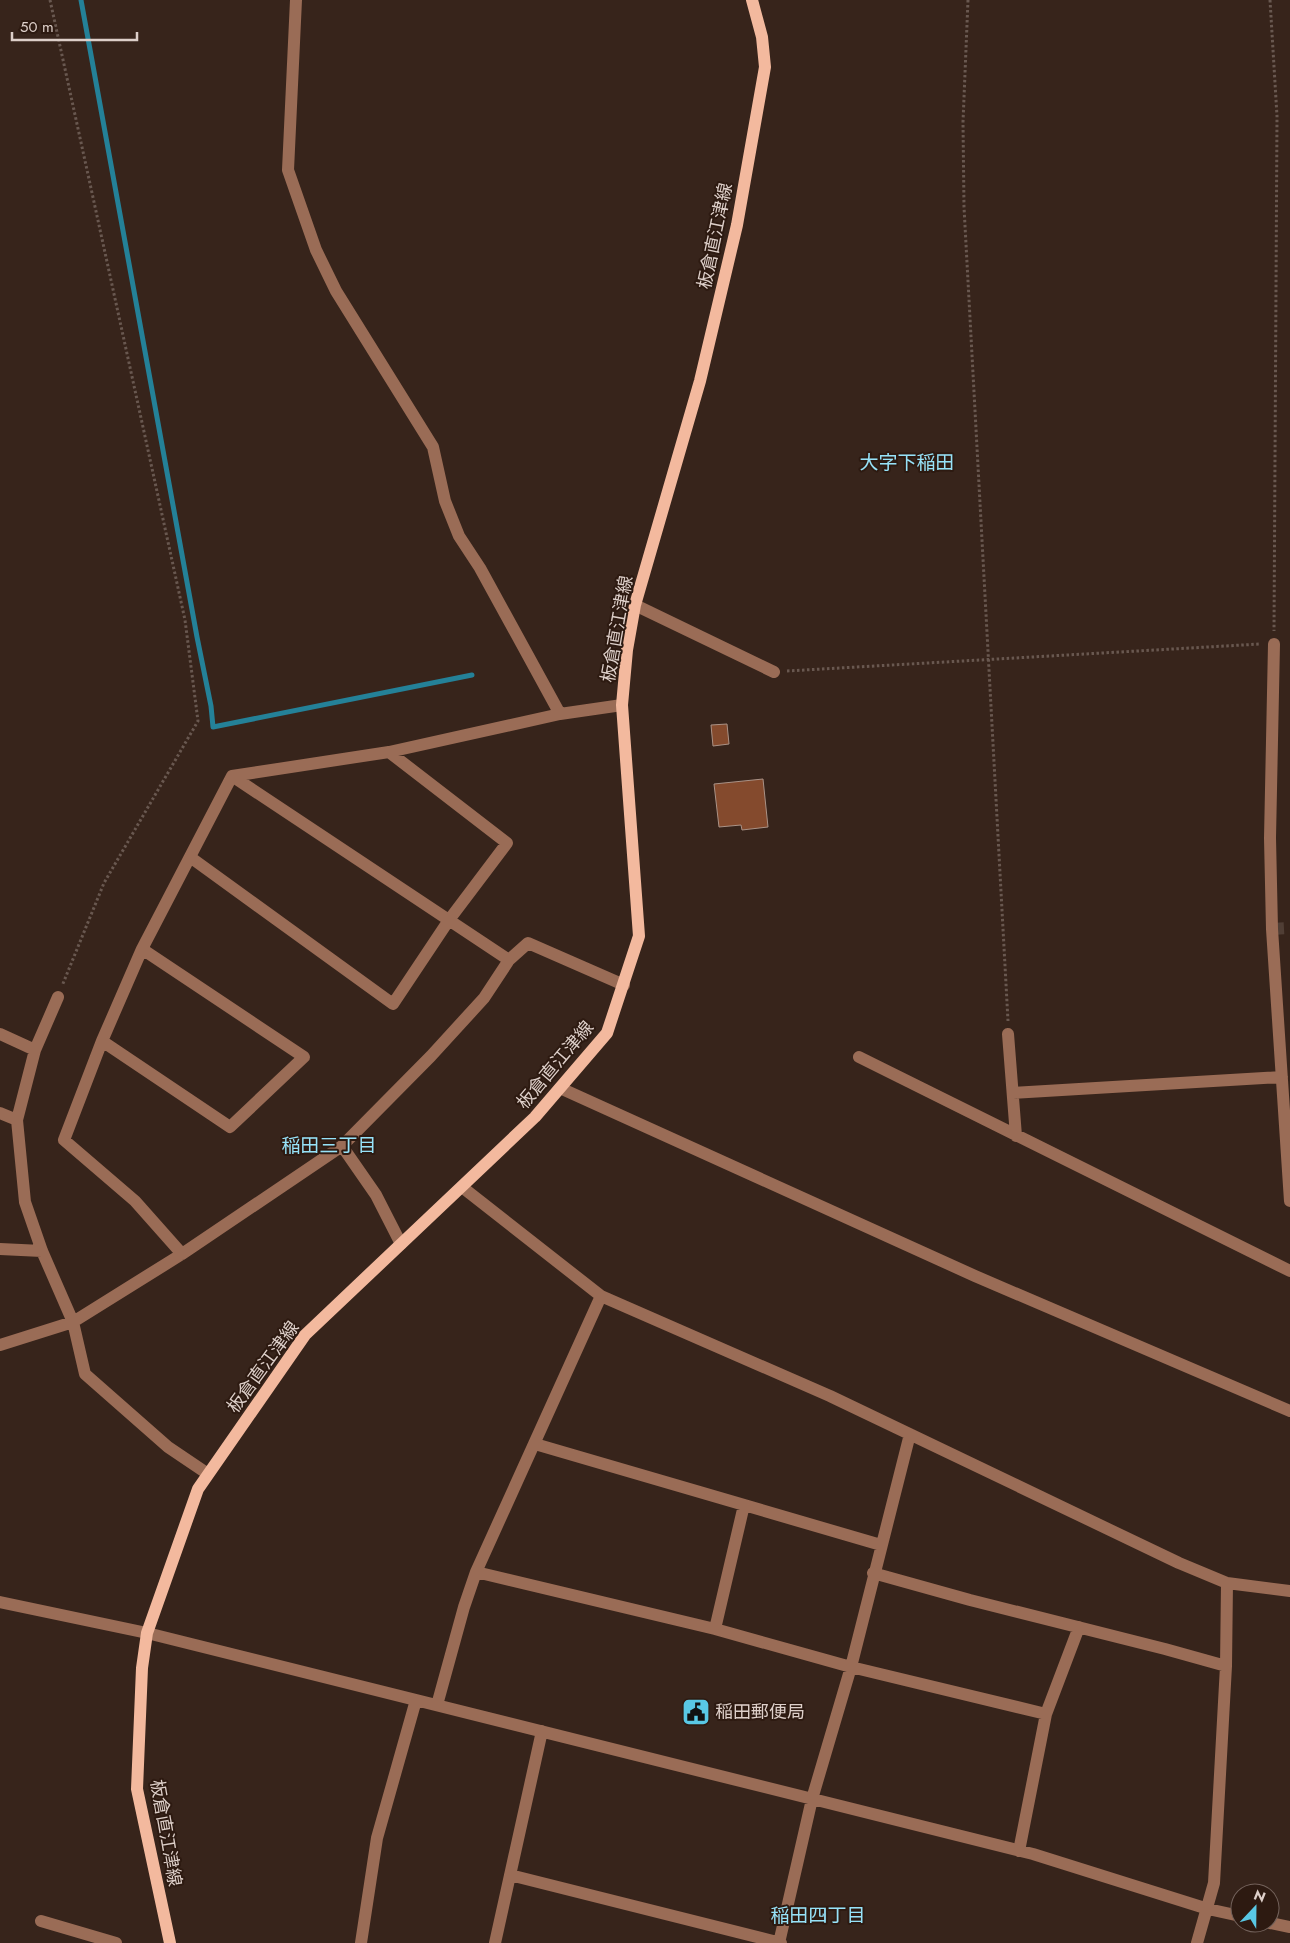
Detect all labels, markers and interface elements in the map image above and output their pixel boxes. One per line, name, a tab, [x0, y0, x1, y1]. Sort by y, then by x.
scale bar	[12, 10, 138, 42]
text: 50 m	[20, 16, 54, 38]
street label: 板倉直江津線	[691, 180, 739, 292]
district label: 大字下稲田	[859, 449, 955, 476]
street label: 板倉直江津線	[595, 574, 639, 684]
street label: 板倉直江津線	[510, 1015, 600, 1115]
district label: 稲田三丁目	[281, 1132, 377, 1159]
street label: 板倉直江津線	[221, 1316, 305, 1418]
public building icon: 稲田郵便局	[681, 1697, 711, 1727]
place label: 稲田郵便局	[715, 1699, 805, 1725]
street label: 板倉直江津線	[144, 1778, 188, 1888]
north arrow	[1230, 1883, 1280, 1933]
text: N	[1251, 1885, 1269, 1907]
district label: 稲田四丁目	[770, 1902, 866, 1929]

